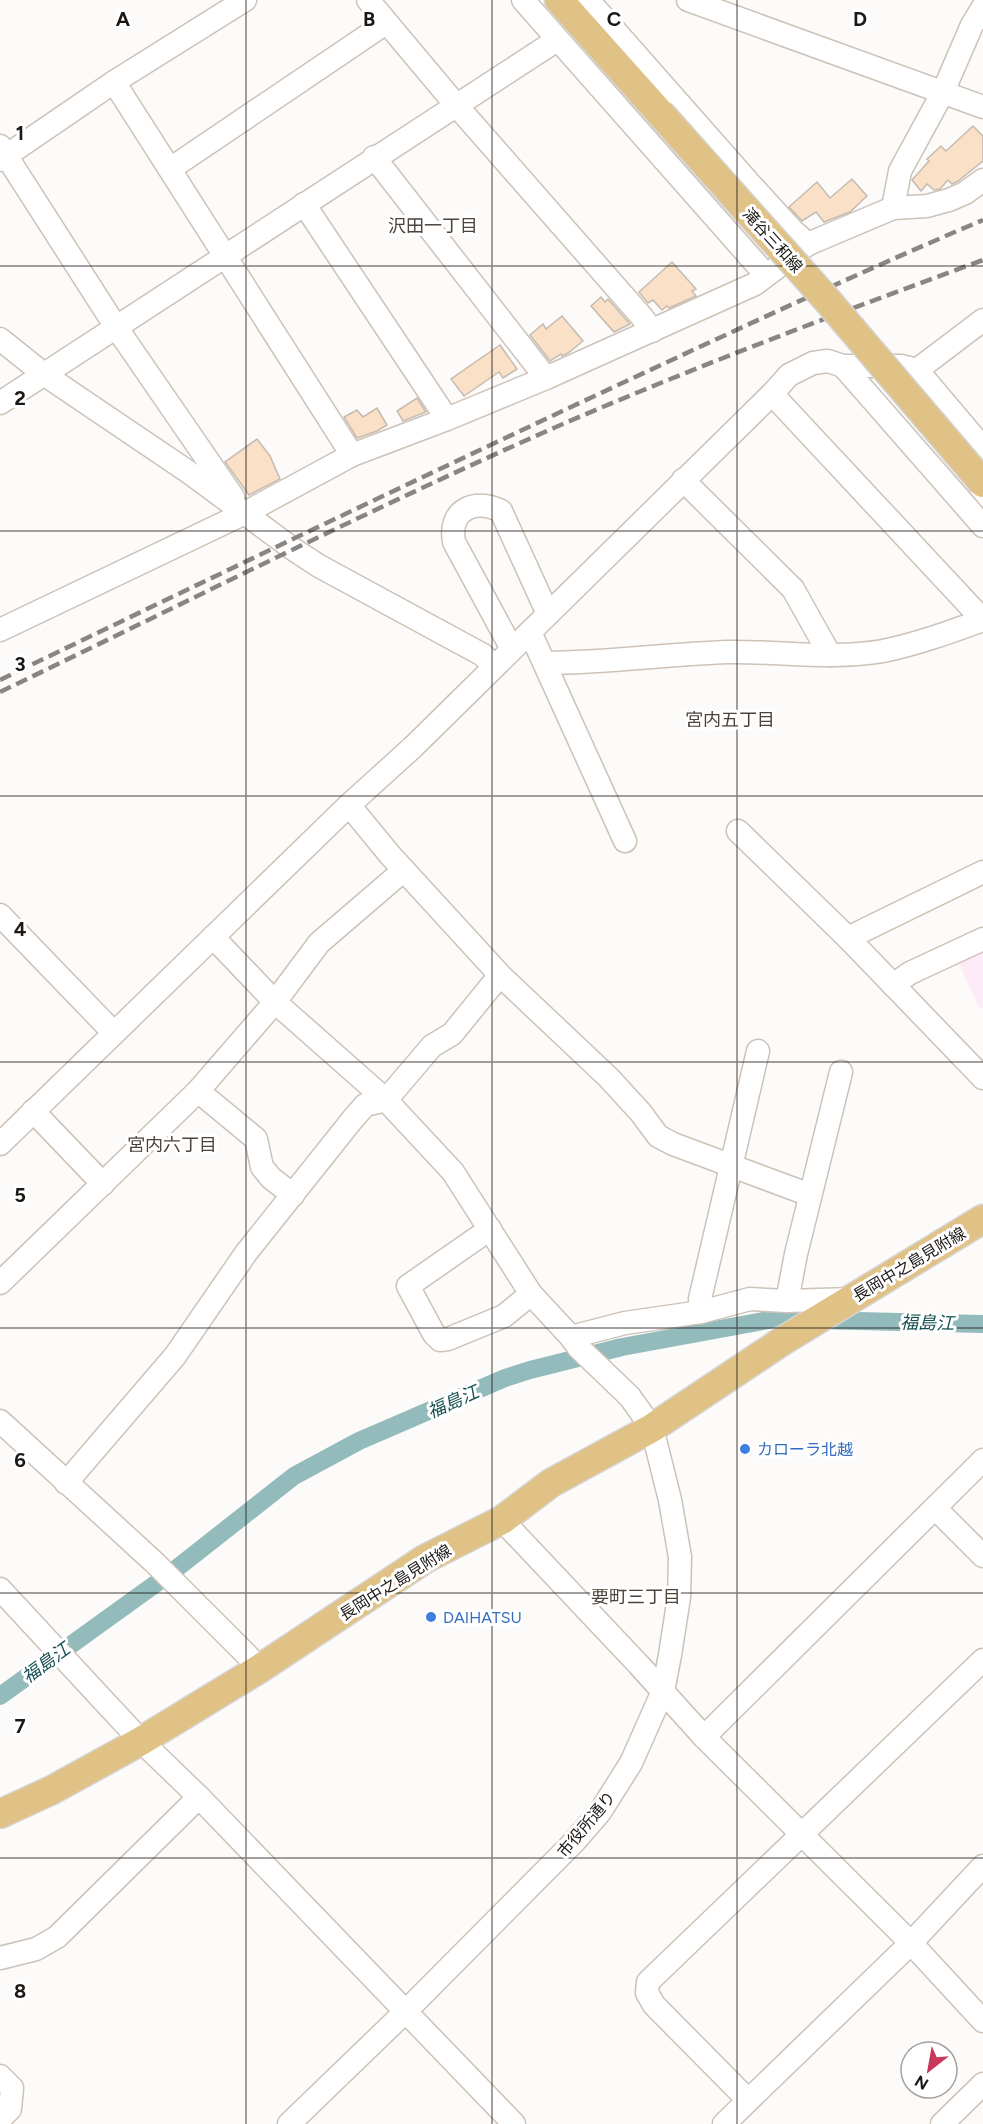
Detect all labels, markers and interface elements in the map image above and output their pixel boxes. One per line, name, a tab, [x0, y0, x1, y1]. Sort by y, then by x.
text: A	[116, 7, 131, 31]
text: B	[363, 7, 375, 31]
text: C	[607, 7, 621, 31]
text: D	[853, 7, 867, 31]
text: 1	[16, 121, 24, 145]
street label: 滝谷三和線	[739, 204, 806, 276]
district label: 沢田一丁目	[388, 215, 478, 237]
text: 2	[14, 386, 26, 410]
text: 3	[14, 652, 26, 676]
district label: 宮内五丁目	[685, 709, 775, 731]
text: 4	[14, 917, 27, 941]
district label: 宮内六丁目	[127, 1134, 217, 1156]
text: 5	[14, 1183, 26, 1207]
street label: 長岡中之島見附線	[849, 1223, 969, 1306]
water label: 福島江	[900, 1312, 956, 1335]
water label: 福島江	[424, 1380, 484, 1423]
place label: カローラ北越	[757, 1440, 853, 1459]
marker: カローラ北越	[738, 1442, 752, 1456]
text: 6	[14, 1448, 26, 1472]
street label: 長岡中之島見附線	[336, 1540, 455, 1624]
district label: 要町三丁目	[591, 1586, 681, 1608]
place label: DAIHATSU	[443, 1608, 522, 1627]
marker: DAIHATSU	[424, 1610, 438, 1624]
water label: 福島江	[18, 1637, 76, 1688]
text: 7	[14, 1714, 26, 1738]
street label: 市役所通り	[553, 1788, 619, 1861]
text: 8	[14, 1979, 26, 2003]
north arrow	[899, 2040, 959, 2100]
text: N	[911, 2071, 932, 2094]

